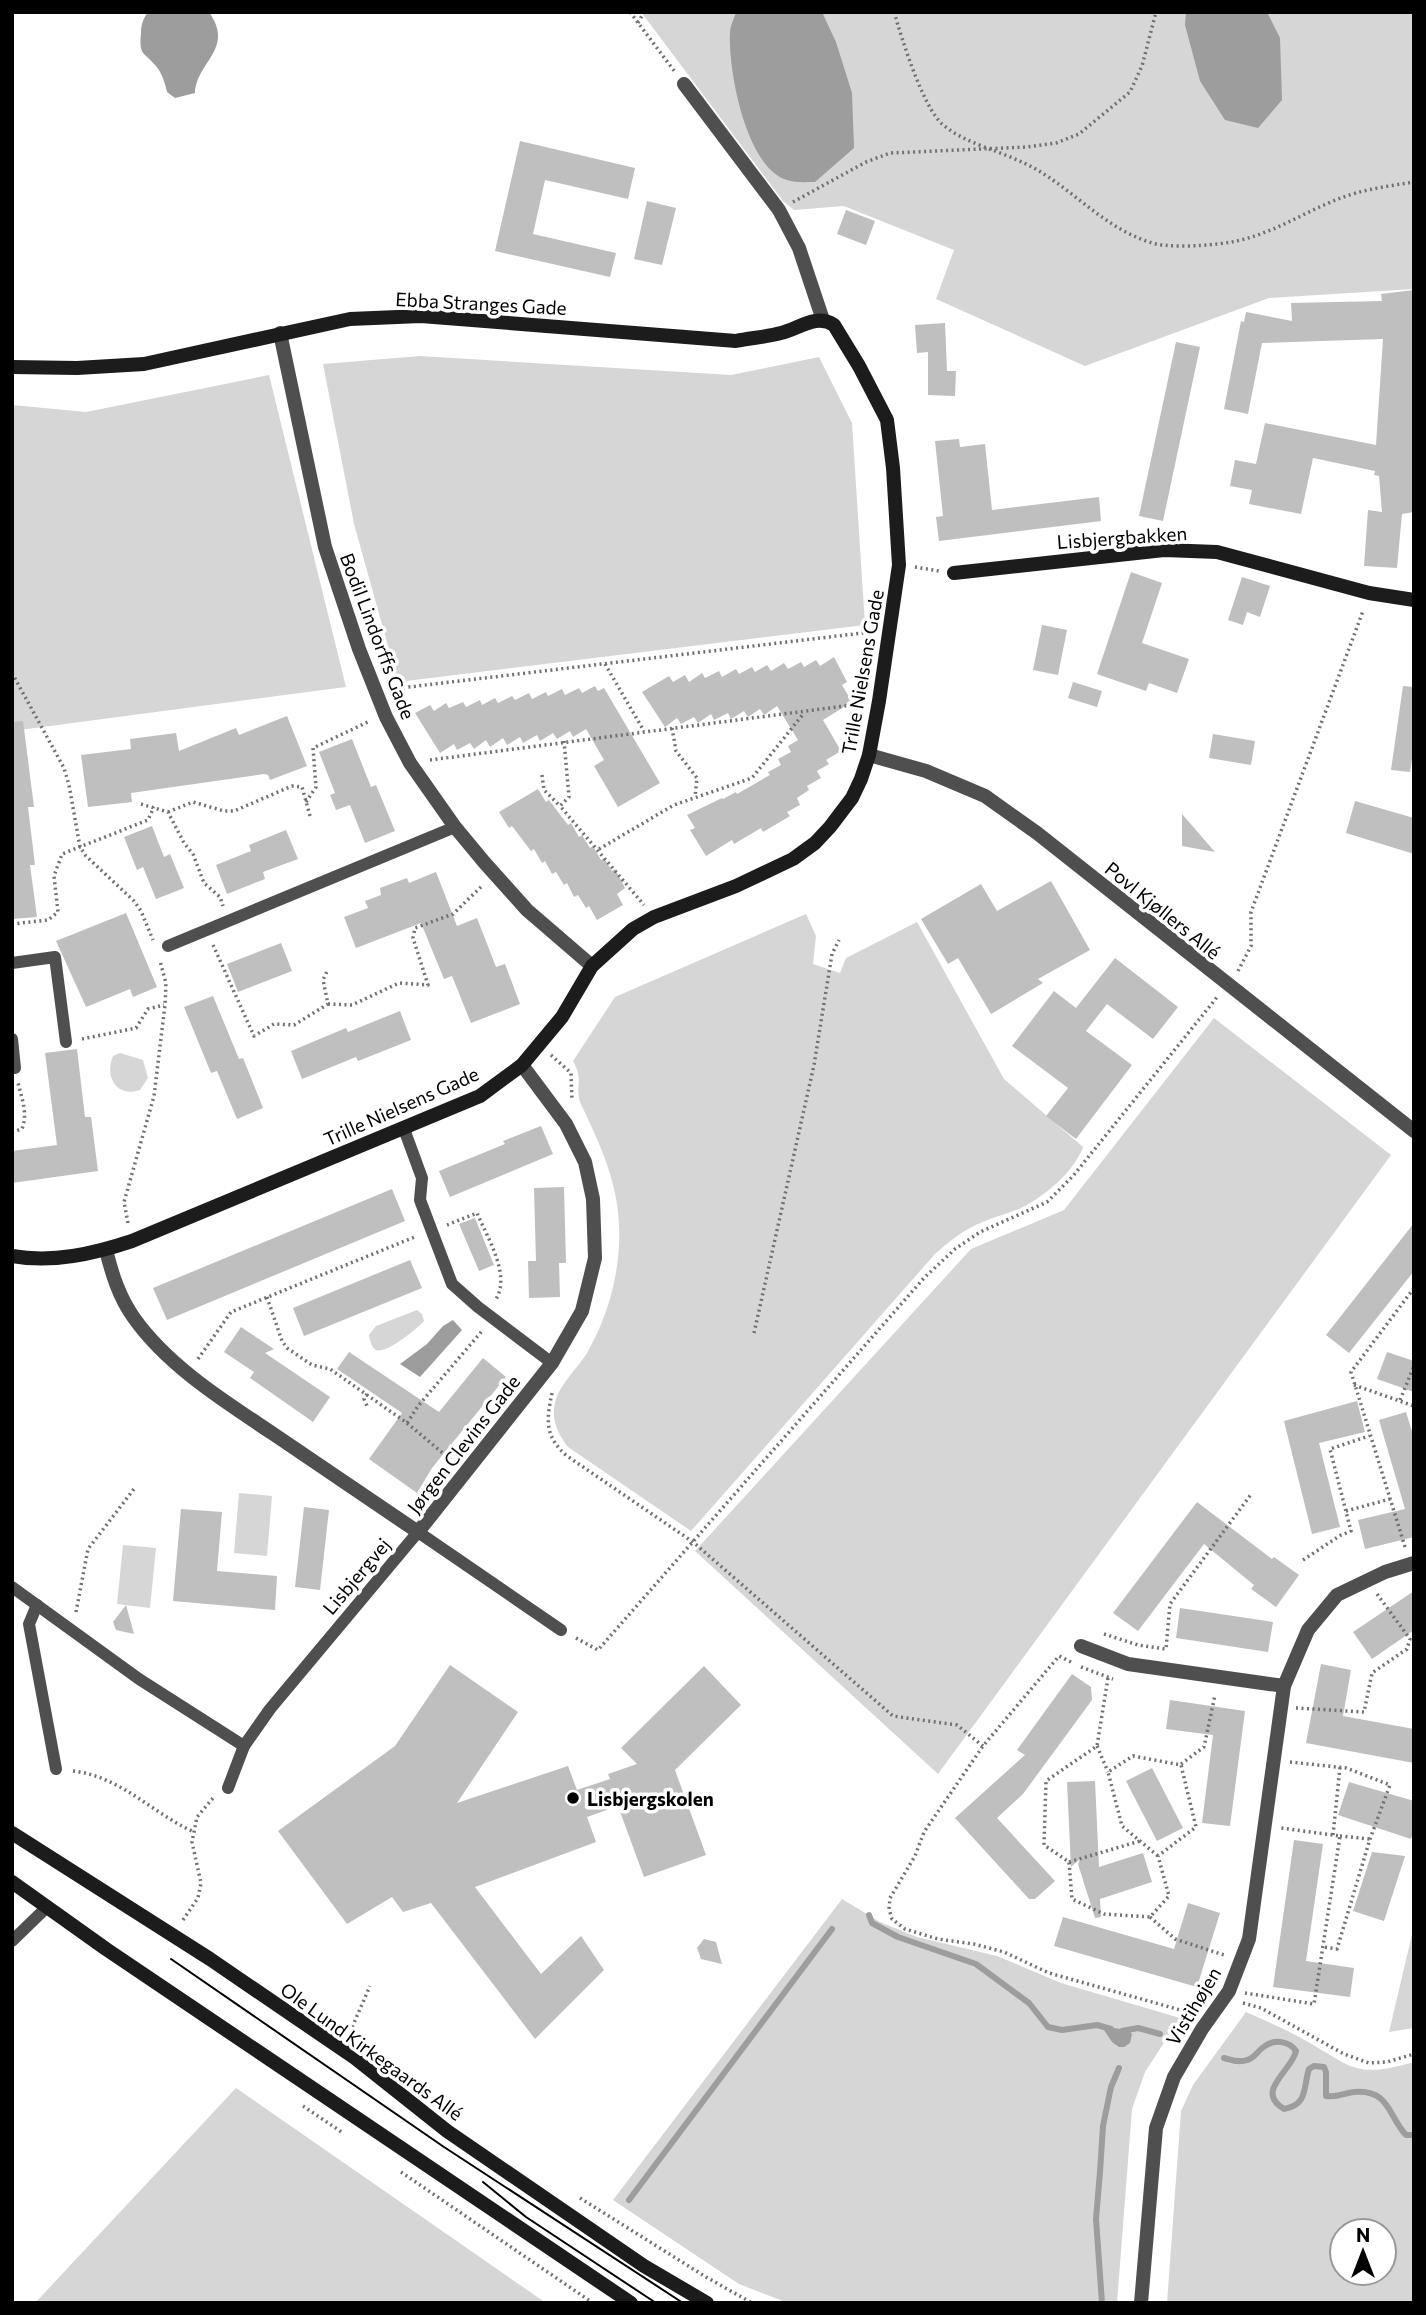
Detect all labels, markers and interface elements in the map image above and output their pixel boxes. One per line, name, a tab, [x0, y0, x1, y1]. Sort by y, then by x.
street label: Ebba Stranges Gade	[395, 287, 567, 319]
street label: Lisbjergbakken	[1056, 521, 1188, 553]
street label: Bodil Lindorffs Gade	[336, 550, 420, 722]
street label: Trille Nielsens Gade	[836, 588, 888, 756]
street label: Povl Kjøllers Allé	[1101, 856, 1225, 964]
street label: Trille Nielsens Gade	[320, 1062, 482, 1150]
street label: Jørgen Clevins Gade	[402, 1370, 524, 1518]
street label: Lisbjergvej	[317, 1533, 395, 1619]
place label: Lisbjergskolen	[587, 1787, 714, 1810]
marker: Lisbjergskolen	[565, 1790, 581, 1806]
street label: Vistihøjen	[1161, 1963, 1225, 2049]
street label: Ole Lund Kirkegaards Allé	[276, 1977, 468, 2125]
north arrow	[1328, 2217, 1398, 2287]
text: N	[1356, 2223, 1370, 2246]

